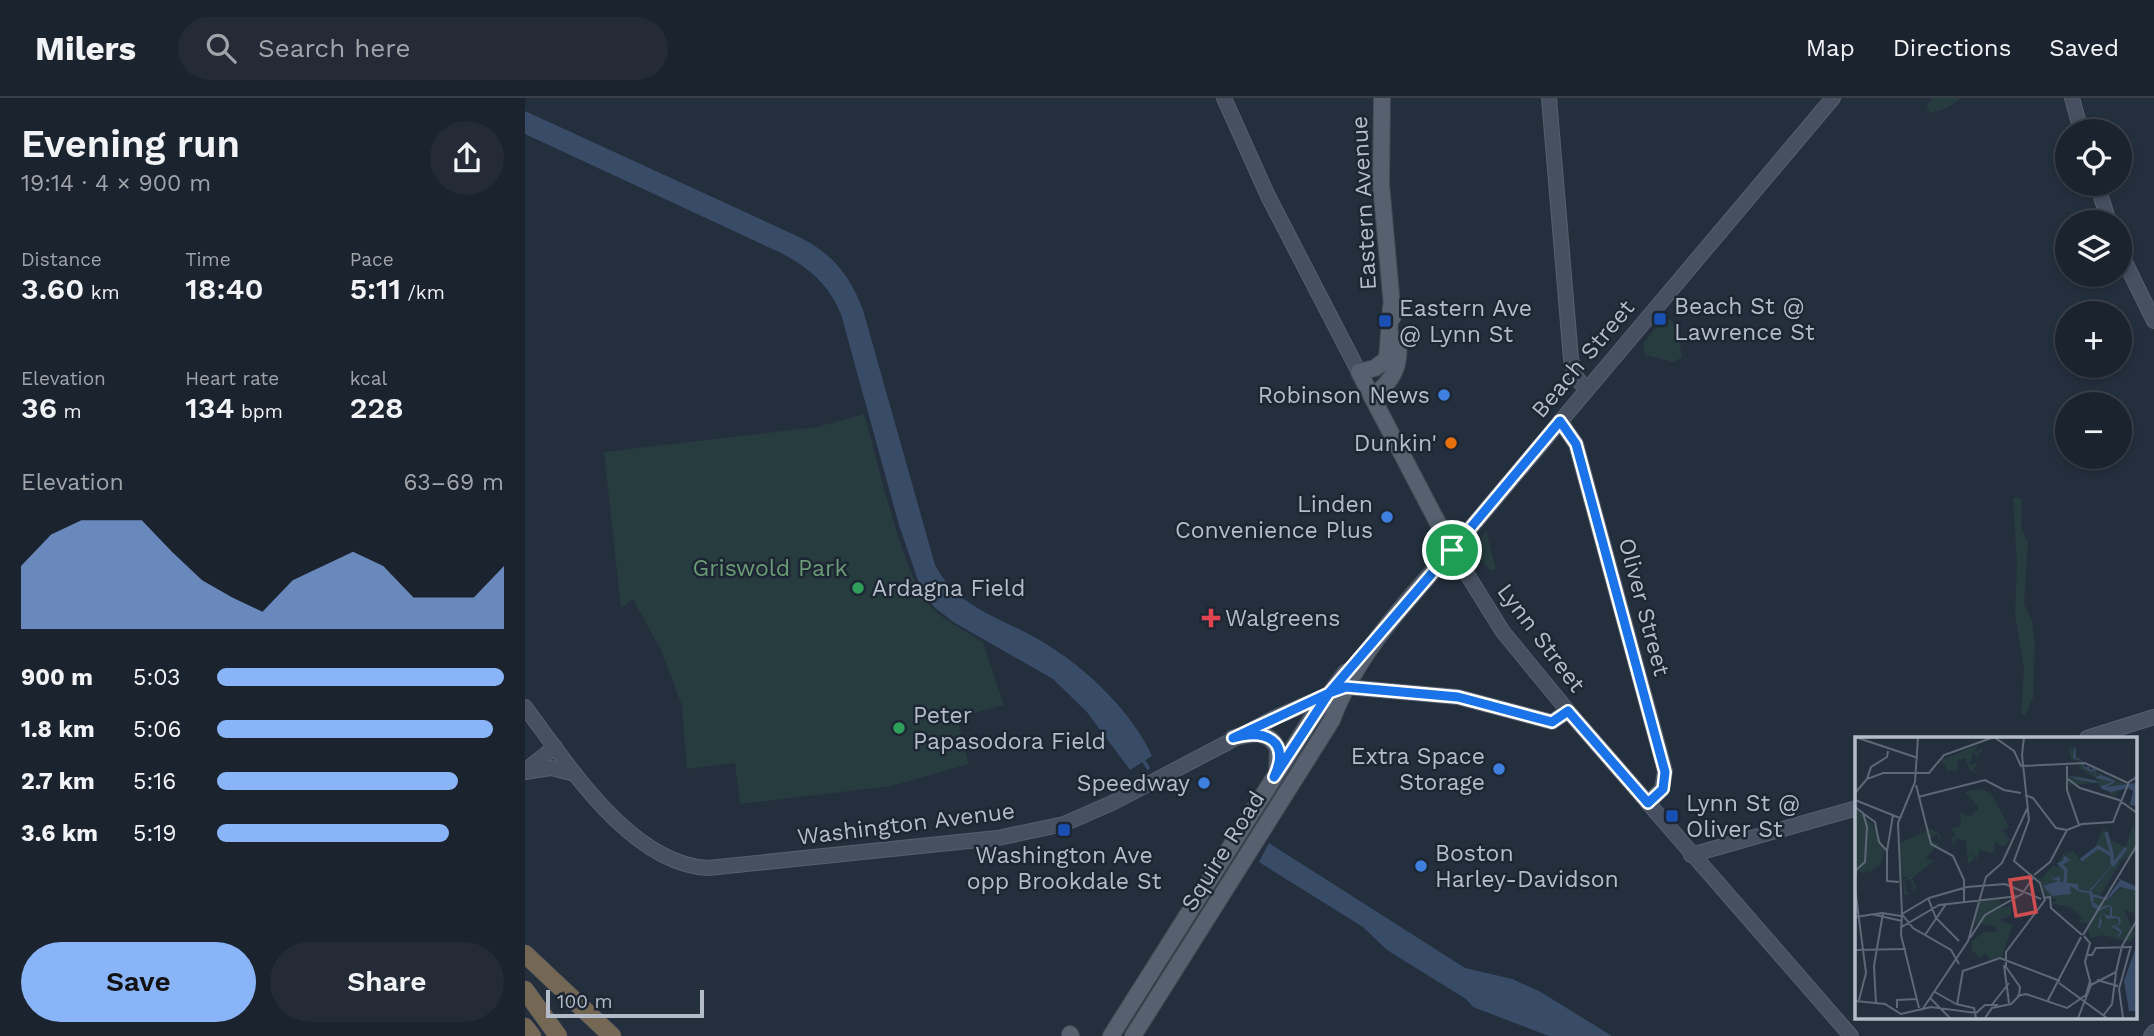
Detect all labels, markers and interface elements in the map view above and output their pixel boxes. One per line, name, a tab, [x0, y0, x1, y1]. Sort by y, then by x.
search box	[178, 17, 668, 80]
text: Milers	[35, 29, 136, 68]
icon: search	[202, 29, 240, 67]
text: Search here	[258, 33, 410, 63]
text: Map	[1806, 34, 1855, 62]
text: Directions	[1893, 34, 2011, 62]
text: Saved	[2049, 34, 2119, 62]
street label: Eastern Avenue	[1346, 115, 1382, 291]
map controls	[2055, 119, 2132, 469]
button: locate	[2055, 119, 2132, 196]
button: share	[430, 121, 504, 195]
text: Evening run	[21, 122, 240, 166]
text: 19:14 · 4 × 900 m	[21, 170, 211, 197]
button: layers	[2055, 210, 2132, 287]
text: Distance	[21, 248, 102, 271]
text: Time	[185, 248, 231, 271]
text: Pace	[350, 248, 394, 271]
text: 3.60	[21, 271, 84, 306]
text: 18:40	[185, 271, 264, 306]
text: 5:11	[350, 271, 401, 306]
text: km	[84, 281, 120, 304]
text: /km	[401, 281, 445, 304]
place label: Beach St @ Lawrence St	[1674, 293, 1815, 346]
street label: Beach Street	[1526, 294, 1640, 423]
place label: Eastern Ave @ Lynn St	[1399, 295, 1532, 348]
button: +	[2055, 301, 2132, 378]
marker: Beach St @ Lawrence St	[1652, 311, 1668, 327]
marker: Eastern Ave @ Lynn St	[1377, 313, 1393, 329]
text: Elevation	[21, 367, 106, 390]
text: Heart rate	[185, 367, 279, 390]
text: kcal	[350, 367, 387, 390]
place label: Robinson News	[1258, 382, 1430, 409]
marker: Robinson News	[1436, 387, 1452, 403]
text: 36	[21, 390, 57, 425]
text: 134	[185, 390, 234, 425]
text: 228	[350, 390, 404, 425]
button: −	[2055, 392, 2132, 469]
text: m	[57, 400, 82, 423]
text: bpm	[234, 400, 283, 423]
place label: Dunkin'	[1354, 430, 1437, 457]
marker: Dunkin'	[1443, 435, 1459, 451]
text: Elevation	[21, 469, 124, 496]
text: 63–69 m	[403, 469, 504, 496]
place label: Linden Convenience Plus	[1175, 491, 1373, 544]
marker: Linden Convenience Plus	[1379, 509, 1395, 525]
pin	[1422, 520, 1482, 580]
icon: arrive	[1433, 531, 1471, 569]
street label: Oliver Street	[1613, 535, 1675, 679]
park label: Griswold Park	[692, 555, 848, 582]
place label: Ardagna Field	[872, 575, 1025, 602]
street label: Lynn Street	[1491, 578, 1591, 698]
marker: Ardagna Field	[850, 580, 866, 596]
place label: Walgreens	[1225, 605, 1340, 632]
marker: Walgreens	[1203, 610, 1219, 626]
text: 900 m	[21, 664, 93, 691]
text: 5:03	[133, 664, 180, 691]
place label: Peter Papasodora Field	[913, 702, 1106, 755]
text: 1.8 km	[21, 716, 95, 743]
text: 5:06	[133, 716, 181, 743]
marker: Peter Papasodora Field	[891, 720, 907, 736]
inset map	[1855, 737, 2137, 1018]
place label: Extra Space Storage	[1351, 743, 1485, 796]
marker: Extra Space Storage	[1491, 761, 1507, 777]
text: 2.7 km	[21, 768, 95, 795]
text: 5:16	[133, 768, 176, 795]
place label: Speedway	[1077, 770, 1190, 797]
marker: Speedway	[1196, 775, 1212, 791]
street label: Squire Road	[1176, 786, 1270, 916]
place label: Lynn St @ Oliver St	[1686, 790, 1800, 843]
street label: Washington Avenue	[796, 797, 1016, 851]
marker: Lynn St @ Oliver St	[1664, 808, 1680, 824]
text: 3.6 km	[21, 820, 98, 847]
text: 5:19	[133, 820, 176, 847]
marker: Washington Ave opp Brookdale St	[1056, 822, 1072, 838]
place label: Boston Harley-Davidson	[1435, 840, 1619, 893]
place label: Washington Ave opp Brookdale St	[967, 842, 1162, 895]
marker: Boston Harley-Davidson	[1413, 858, 1429, 874]
button: Save	[21, 942, 256, 1022]
button: Share	[270, 942, 504, 1022]
scale bar	[546, 987, 703, 1019]
text: 100 m	[557, 990, 613, 1013]

